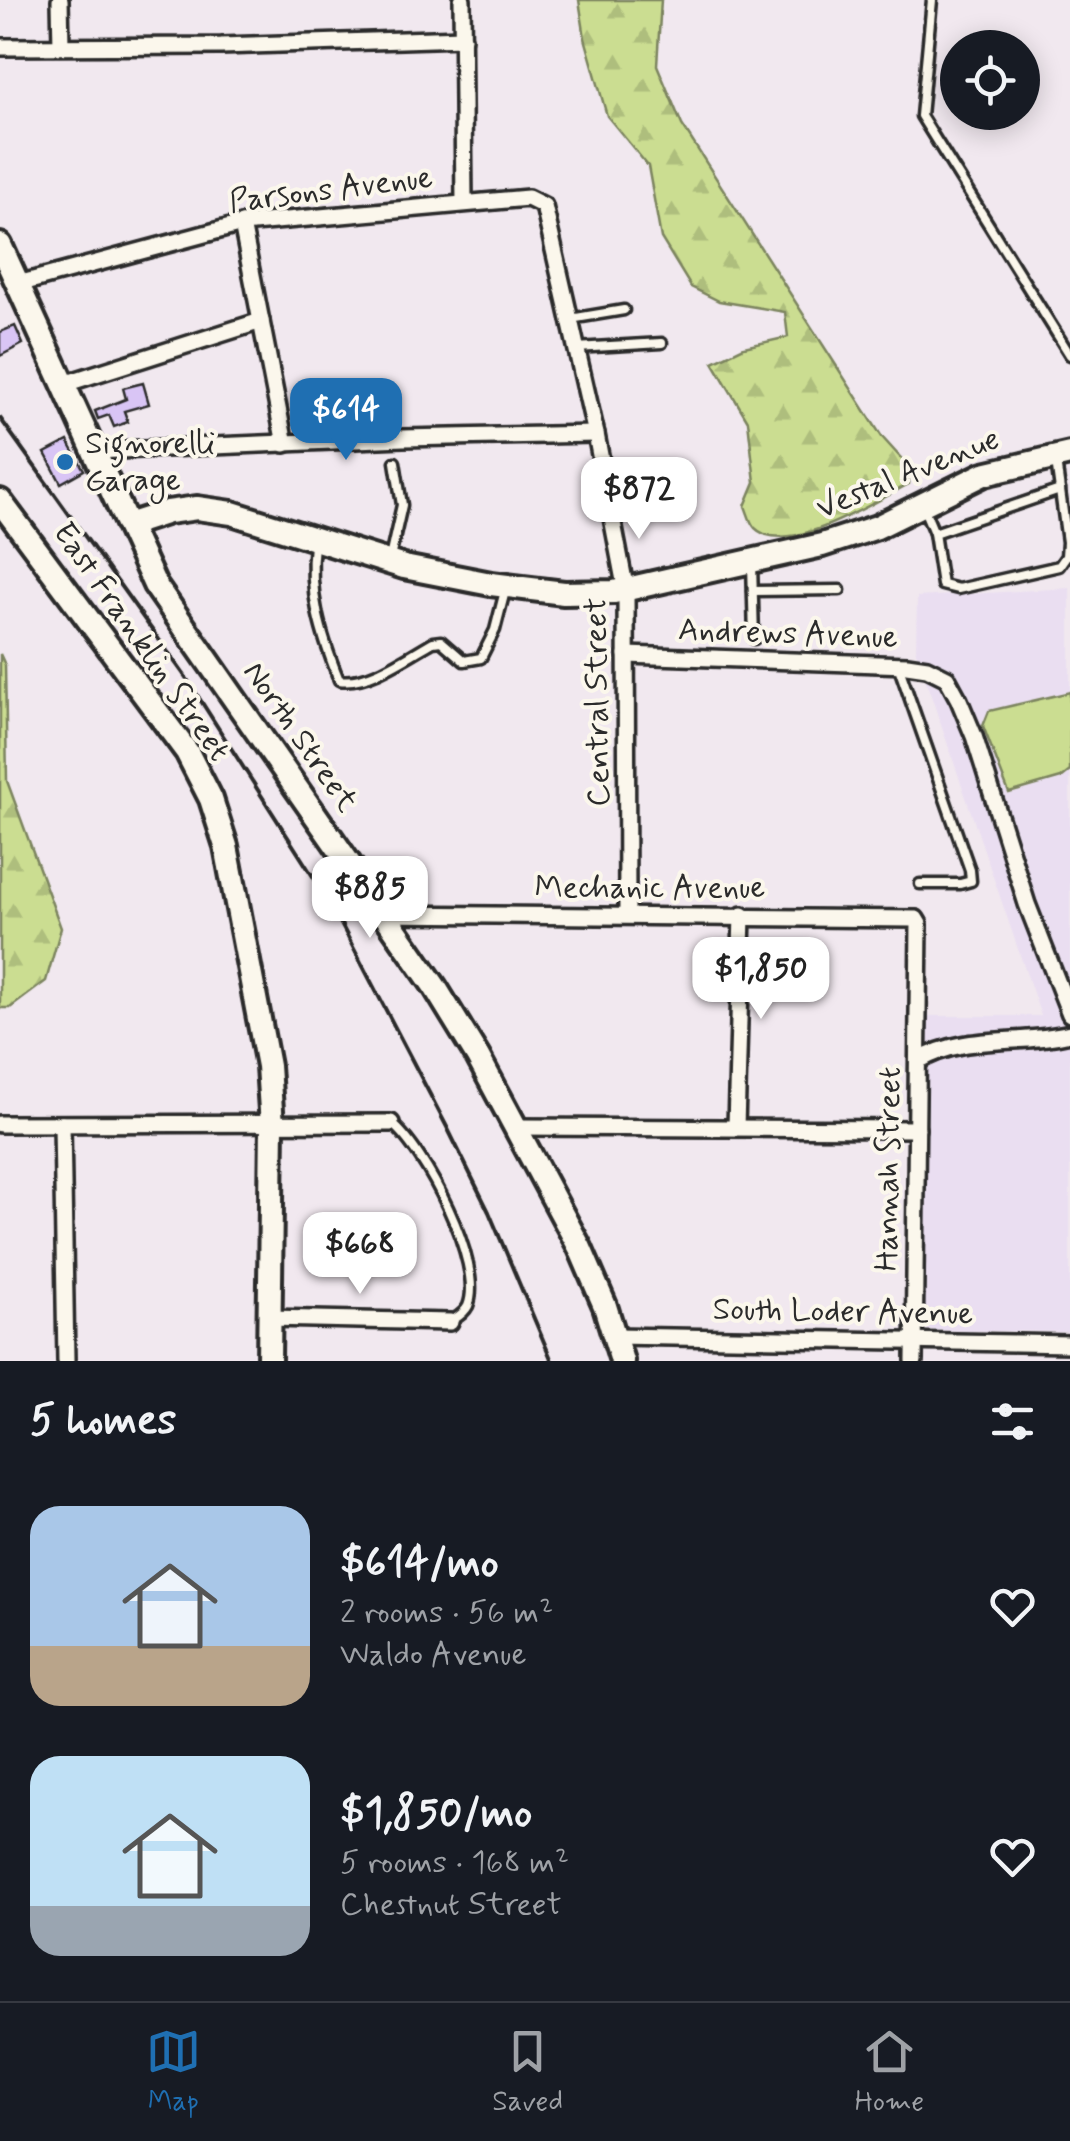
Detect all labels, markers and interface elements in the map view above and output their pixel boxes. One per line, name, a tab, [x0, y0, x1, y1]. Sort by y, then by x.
map controls	[940, 30, 1040, 130]
button: locate	[940, 30, 1040, 130]
street label: Parsons Avenue	[227, 157, 435, 223]
pin: $614	[287, 378, 405, 463]
text: $614	[312, 389, 380, 431]
street label: Vestal Avenue	[810, 418, 1006, 530]
place label: Signorelli Garage	[85, 423, 215, 504]
marker: Signorelli Garage	[54, 451, 76, 473]
pin: $872	[580, 457, 698, 542]
text: $872	[603, 468, 675, 510]
street label: East Franklin Street	[43, 514, 239, 770]
street label: Central Street	[575, 597, 621, 807]
street label: Andrews Avenue	[677, 609, 899, 659]
street label: North Street	[233, 653, 367, 821]
pin: $885	[311, 856, 429, 941]
text: $885	[334, 867, 406, 909]
street label: Mechanic Avenue	[535, 867, 765, 909]
pin: $1,850	[680, 937, 842, 1022]
text: $1,850	[714, 948, 808, 990]
street label: Hannah Street	[866, 1066, 912, 1272]
pin: $668	[301, 1212, 419, 1297]
text: $668	[325, 1223, 395, 1265]
street label: South Loder Avenue	[712, 1289, 974, 1335]
text: 5 homes	[30, 1394, 176, 1449]
icon: filters	[985, 1394, 1040, 1449]
text: $614/mo	[340, 1537, 499, 1592]
icon: home	[110, 1546, 230, 1666]
icon: heart	[985, 1579, 1040, 1634]
text: 2 rooms · 56 m²	[340, 1592, 553, 1634]
text: Waldo Avenue	[340, 1634, 527, 1676]
text: $1,850/mo	[340, 1787, 532, 1842]
icon: home	[110, 1796, 230, 1916]
icon: heart	[985, 1829, 1040, 1884]
text: 5 rooms · 168 m²	[340, 1842, 569, 1884]
text: Chestnut Street	[340, 1884, 562, 1926]
tab: Map	[146, 2024, 201, 2121]
tab: Saved	[492, 2024, 563, 2121]
tab: Home	[855, 2024, 924, 2121]

